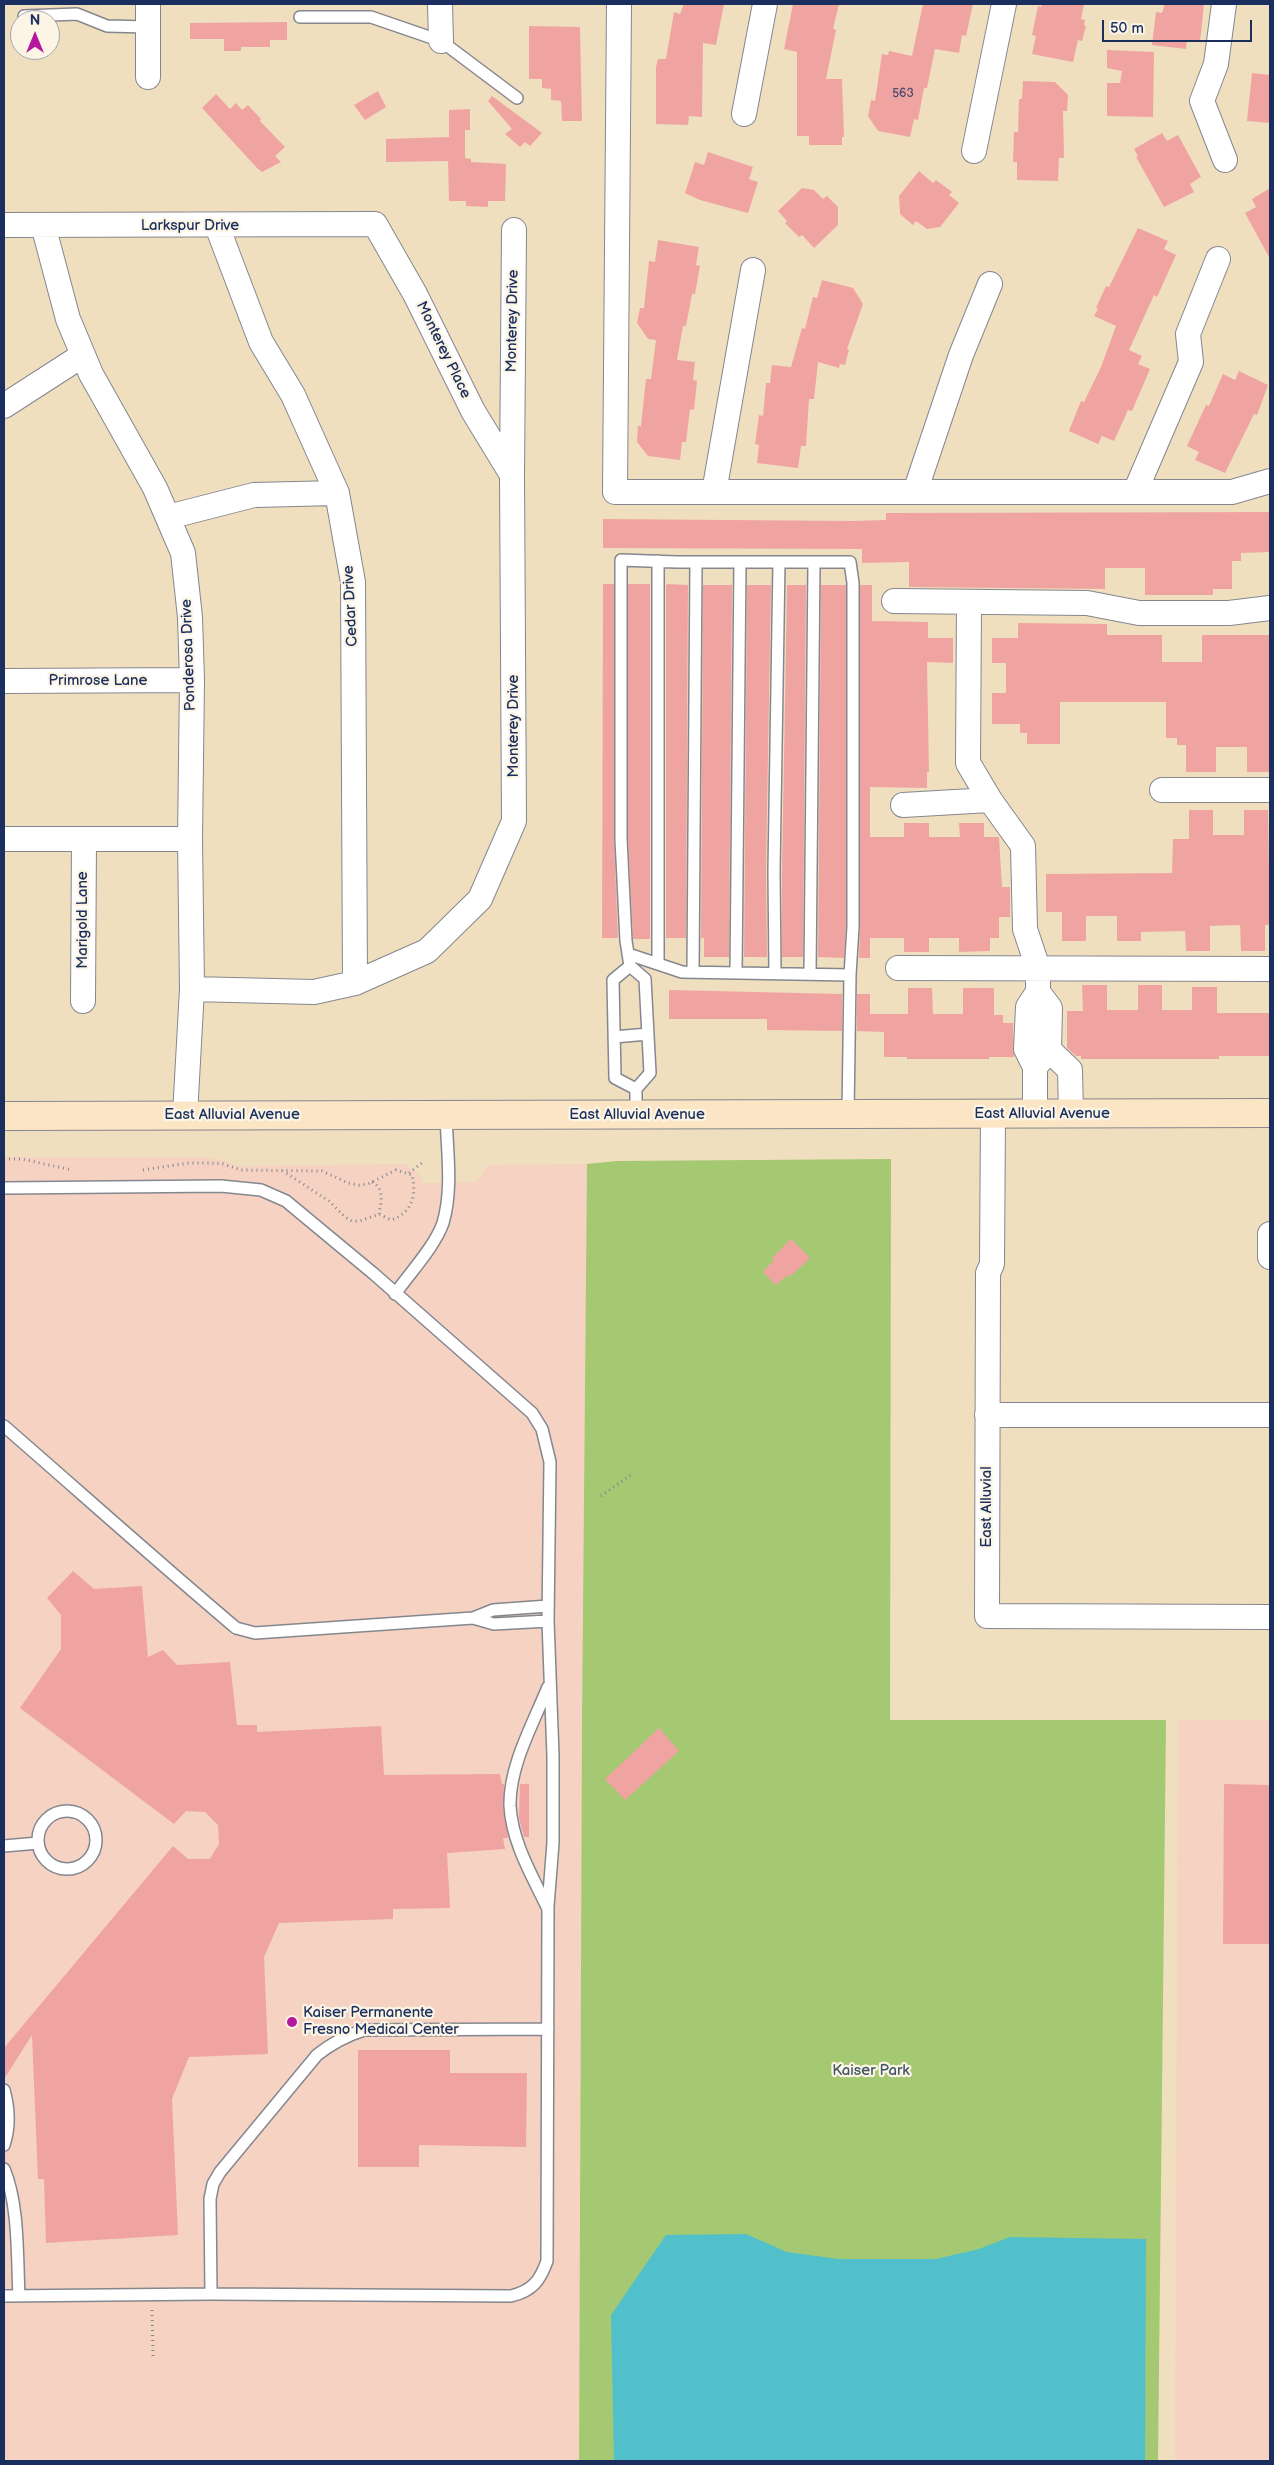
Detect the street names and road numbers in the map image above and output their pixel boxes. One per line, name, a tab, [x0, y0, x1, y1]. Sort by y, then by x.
street label: Larkspur Drive	[141, 217, 239, 235]
street label: Monterey Drive	[503, 269, 523, 373]
street label: Monterey Place	[412, 299, 474, 401]
street label: Cedar Drive	[340, 565, 362, 647]
street label: Ponderosa Drive	[178, 599, 200, 711]
street label: Primrose Lane	[49, 672, 147, 690]
street label: Monterey Drive	[505, 675, 523, 777]
street label: Marigold Lane	[74, 871, 92, 969]
street label: East Alluvial Avenue	[974, 1105, 1110, 1123]
street label: East Alluvial Avenue	[164, 1106, 300, 1124]
street label: East Alluvial Avenue	[569, 1106, 705, 1124]
street label: East Alluvial	[978, 1466, 996, 1548]

